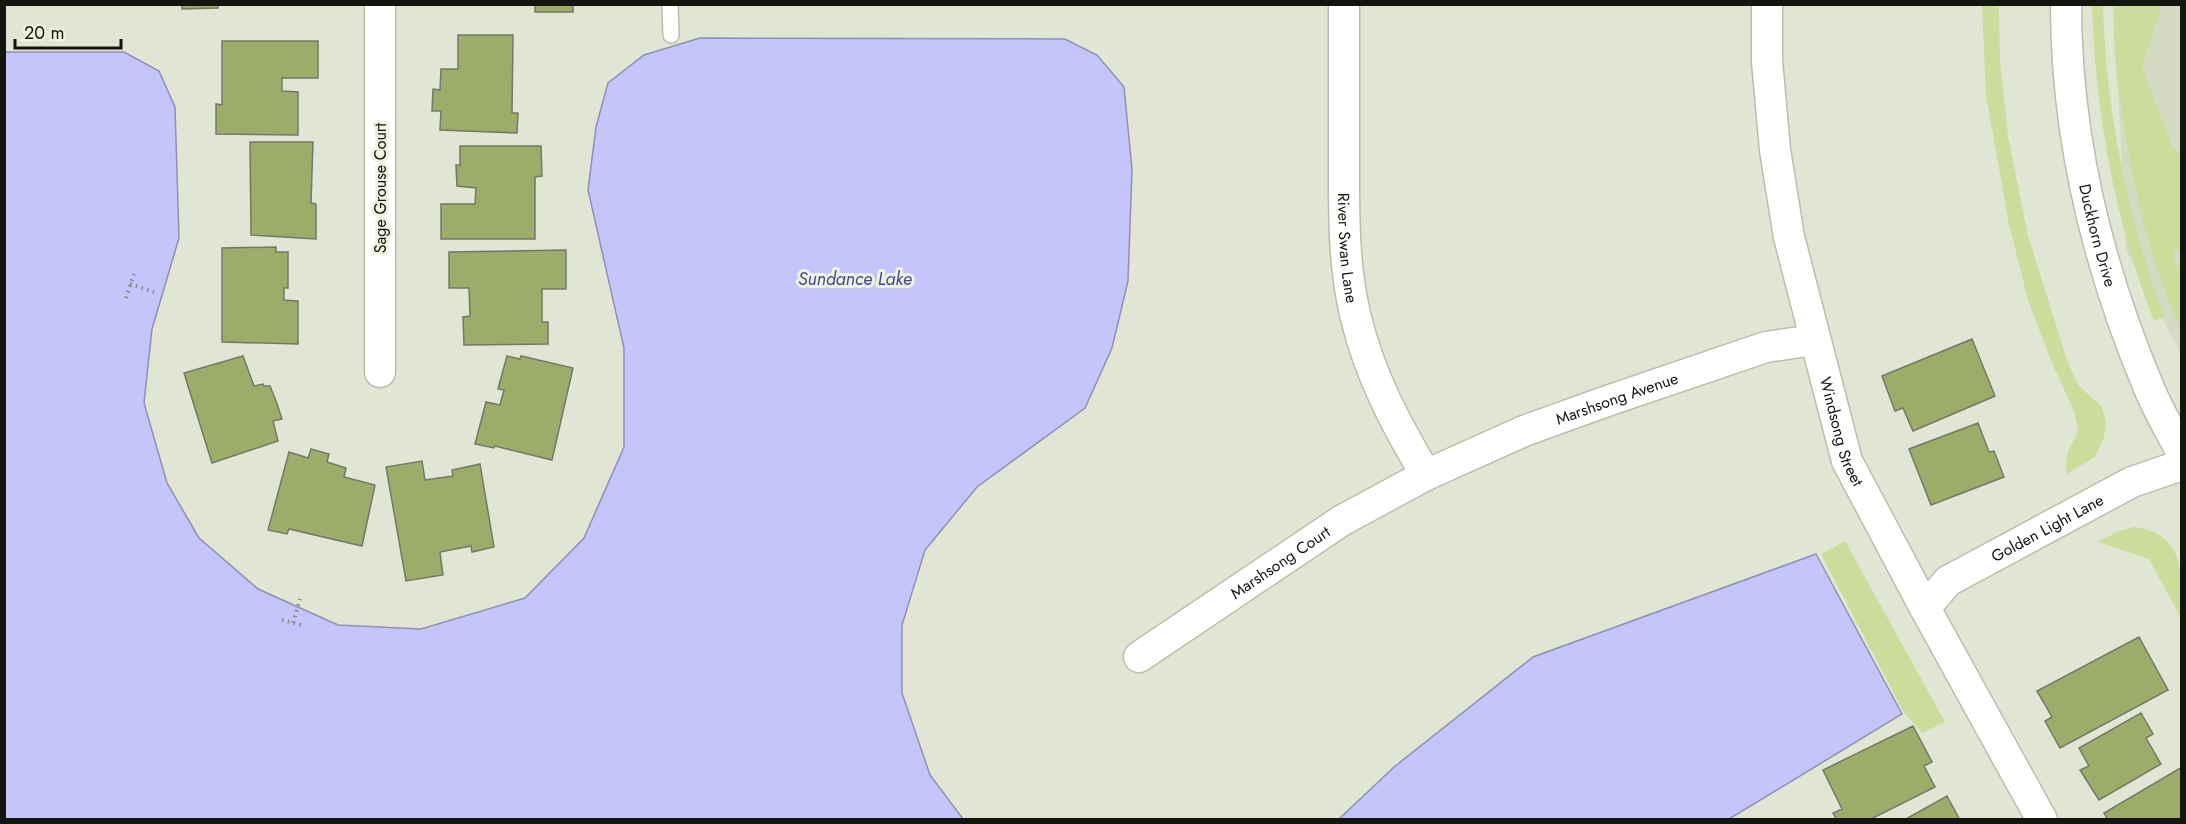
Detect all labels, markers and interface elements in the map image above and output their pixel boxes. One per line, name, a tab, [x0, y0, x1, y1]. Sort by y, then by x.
scale bar	[15, 12, 122, 50]
text: 20 m	[24, 20, 64, 46]
street label: Sage Grouse Court	[369, 123, 392, 253]
street label: Duckhorn Drive	[2073, 182, 2122, 290]
street label: River Swan Lane	[1332, 193, 1363, 305]
water label: Sundance Lake	[798, 266, 912, 292]
street label: Marshsong Avenue	[1552, 367, 1681, 431]
street label: Windsong Street	[1814, 374, 1869, 490]
street label: Golden Light Lane	[1987, 488, 2108, 568]
street label: Marshsong Court	[1226, 520, 1335, 604]

